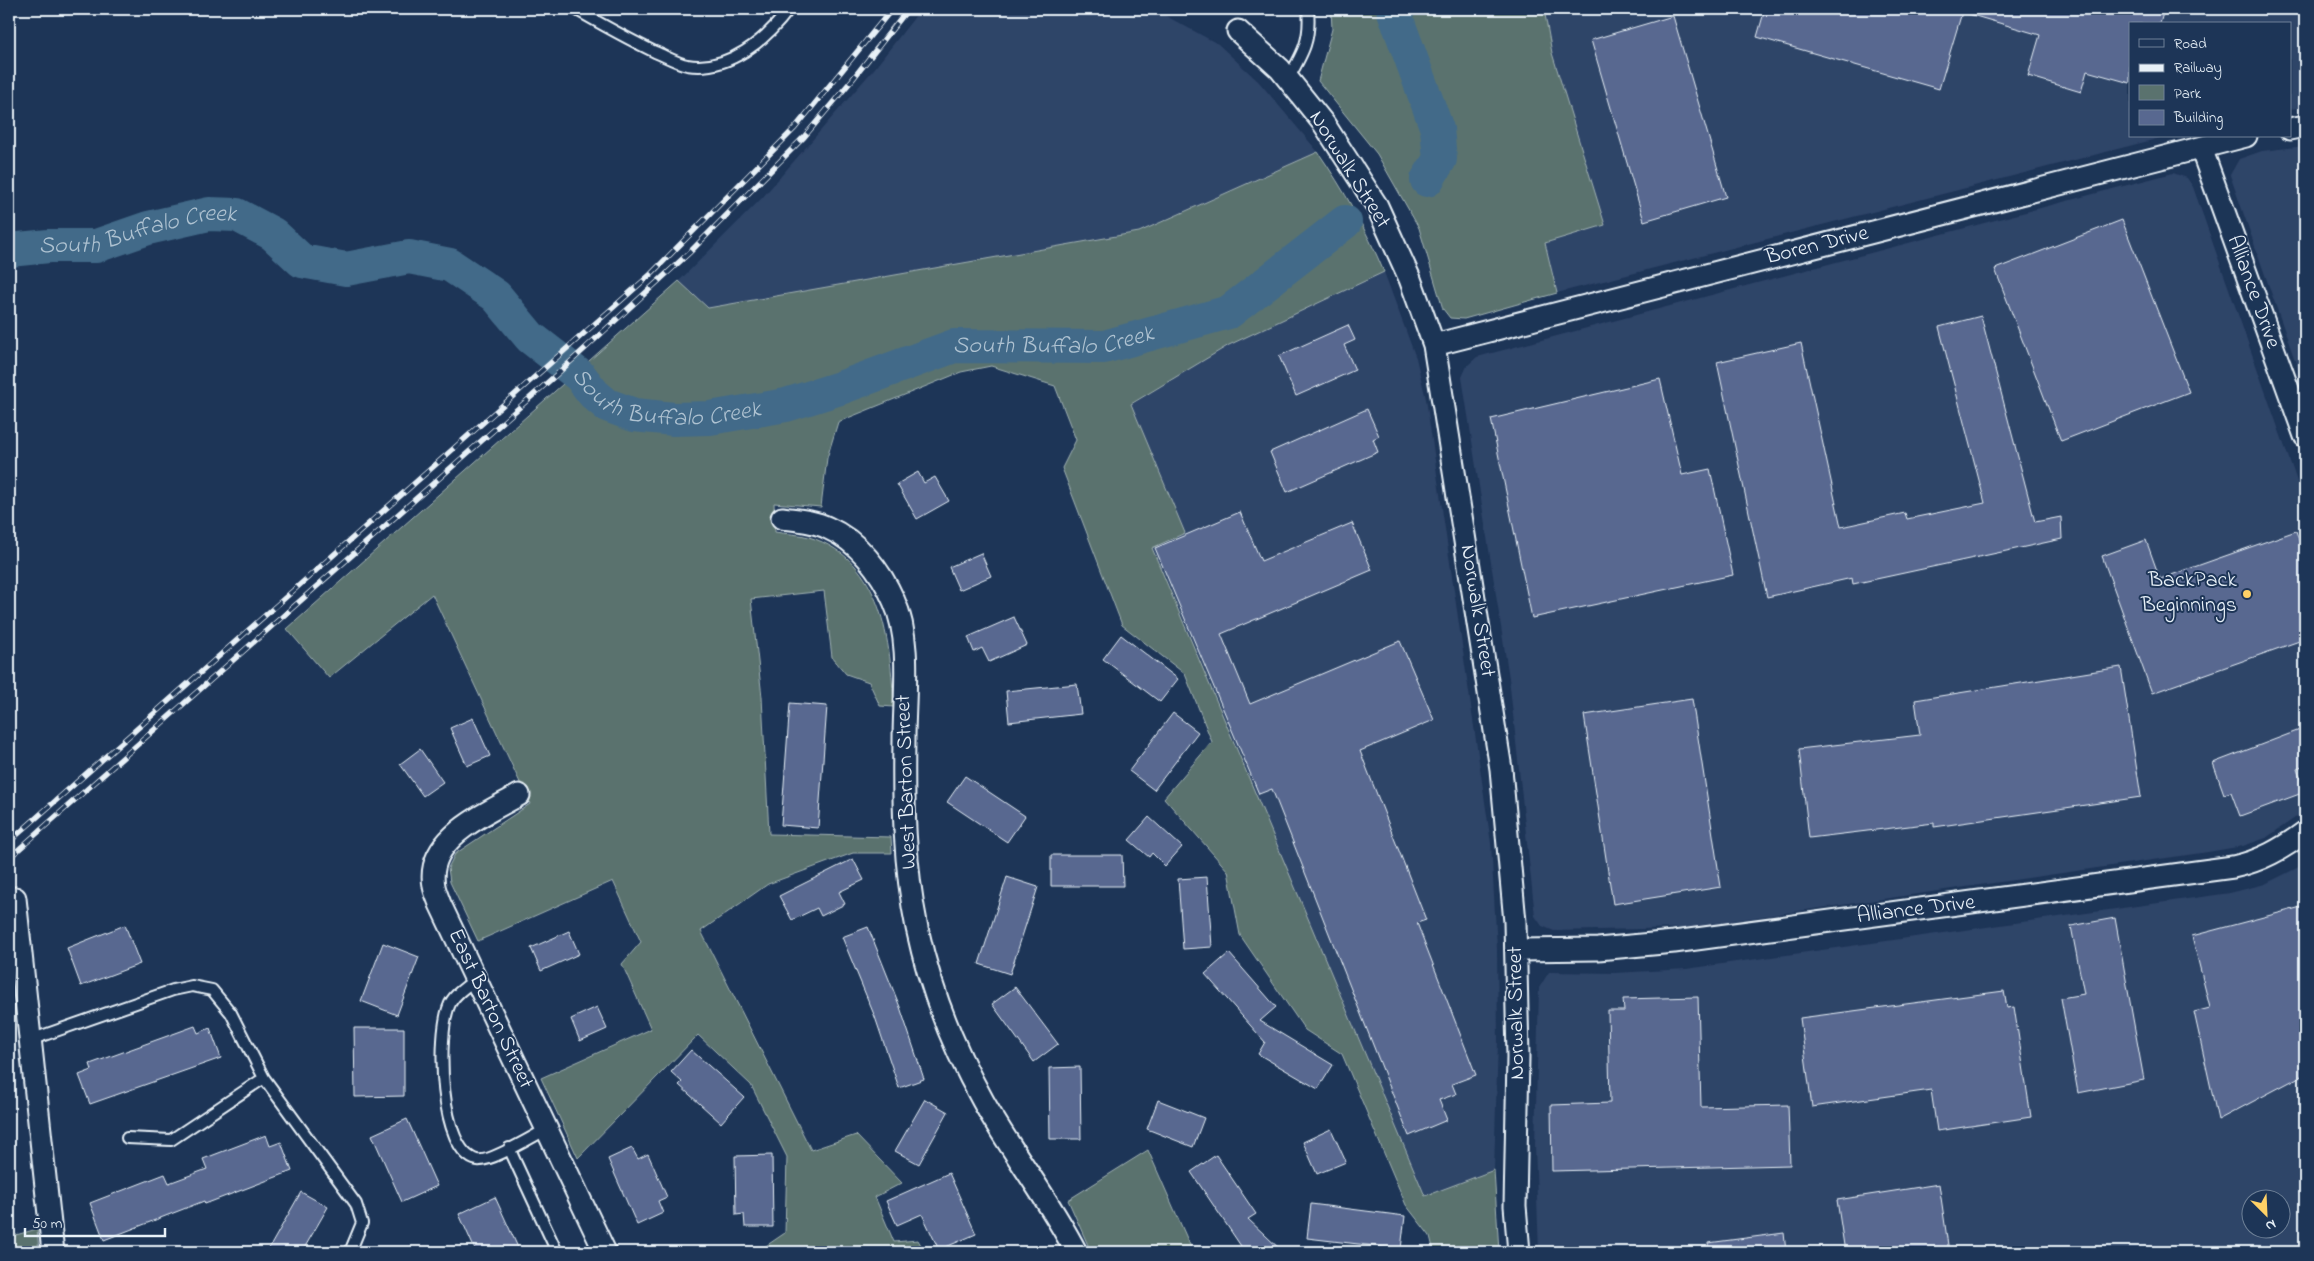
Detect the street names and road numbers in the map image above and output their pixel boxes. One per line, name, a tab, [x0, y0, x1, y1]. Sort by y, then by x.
street label: Norwalk Street	[1300, 105, 1398, 236]
street label: Boren Drive	[1761, 218, 1872, 274]
street label: Alliance Drive	[2218, 231, 2288, 353]
street label: Norwalk Street	[1451, 542, 1503, 680]
street label: West Barton Street	[888, 693, 926, 870]
street label: Alliance Drive	[1855, 887, 1977, 933]
street label: East Barton Street	[439, 924, 541, 1095]
street label: Norwalk Street	[1500, 945, 1534, 1080]

